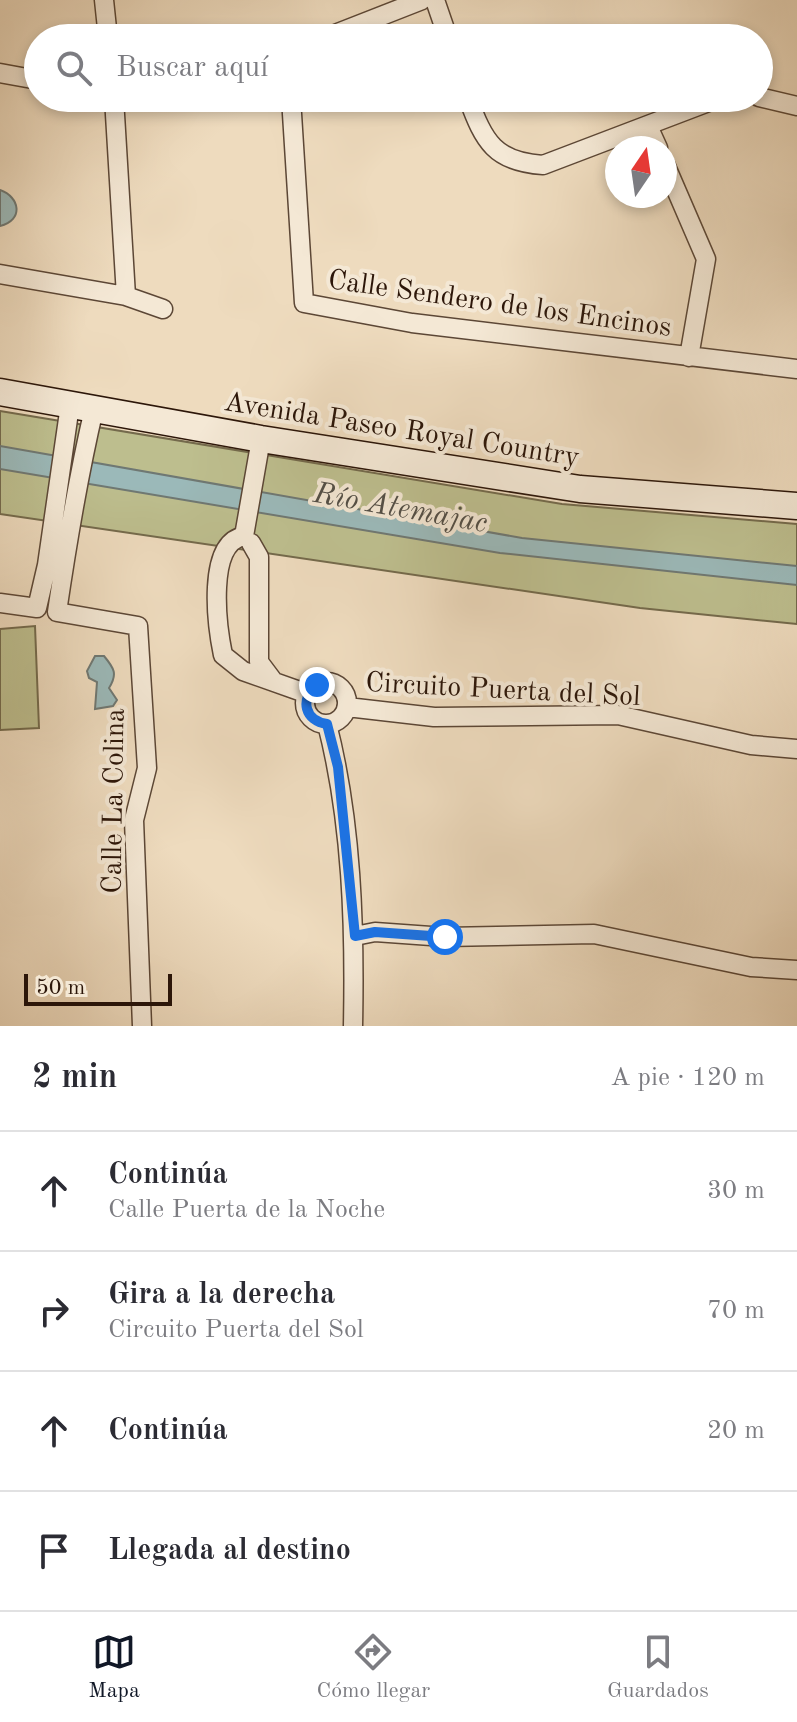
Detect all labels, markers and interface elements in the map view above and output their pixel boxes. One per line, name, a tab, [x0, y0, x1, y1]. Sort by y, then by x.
search box	[24, 24, 773, 112]
icon: search	[52, 46, 96, 90]
text: Buscar aquí	[116, 53, 268, 83]
north arrow	[605, 136, 677, 208]
street label: Calle Sendero de los Encinos	[326, 267, 673, 343]
street label: Avenida Paseo Royal Country	[222, 389, 581, 473]
water label: Río Atemajac	[310, 479, 490, 539]
route end	[299, 667, 335, 703]
street label: Circuito Puerta del Sol	[365, 670, 641, 712]
street label: Calle La Colina	[99, 708, 131, 894]
route start	[427, 919, 463, 955]
scale bar	[24, 970, 172, 1006]
text: 50 m	[36, 977, 85, 999]
text: 2 min	[32, 1061, 117, 1095]
text: A pie · 120 m	[610, 1065, 765, 1091]
text: Continúa	[108, 1160, 228, 1190]
icon: ahead	[32, 1169, 76, 1213]
text: 30 m	[707, 1178, 765, 1204]
text: Calle Puerta de la Noche	[108, 1197, 385, 1223]
text: Gira a la derecha	[108, 1280, 335, 1310]
icon: right	[32, 1289, 76, 1333]
text: 70 m	[707, 1298, 765, 1324]
text: Circuito Puerta del Sol	[108, 1317, 364, 1343]
icon: ahead	[32, 1409, 76, 1453]
text: Continúa	[108, 1416, 228, 1446]
text: 20 m	[707, 1418, 765, 1444]
icon: arrive	[32, 1529, 76, 1573]
text: Llegada al destino	[108, 1536, 351, 1566]
tab: Mapa	[88, 1630, 140, 1705]
tab: Cómo llegar	[316, 1630, 430, 1705]
tab: Guardados	[607, 1630, 709, 1705]

